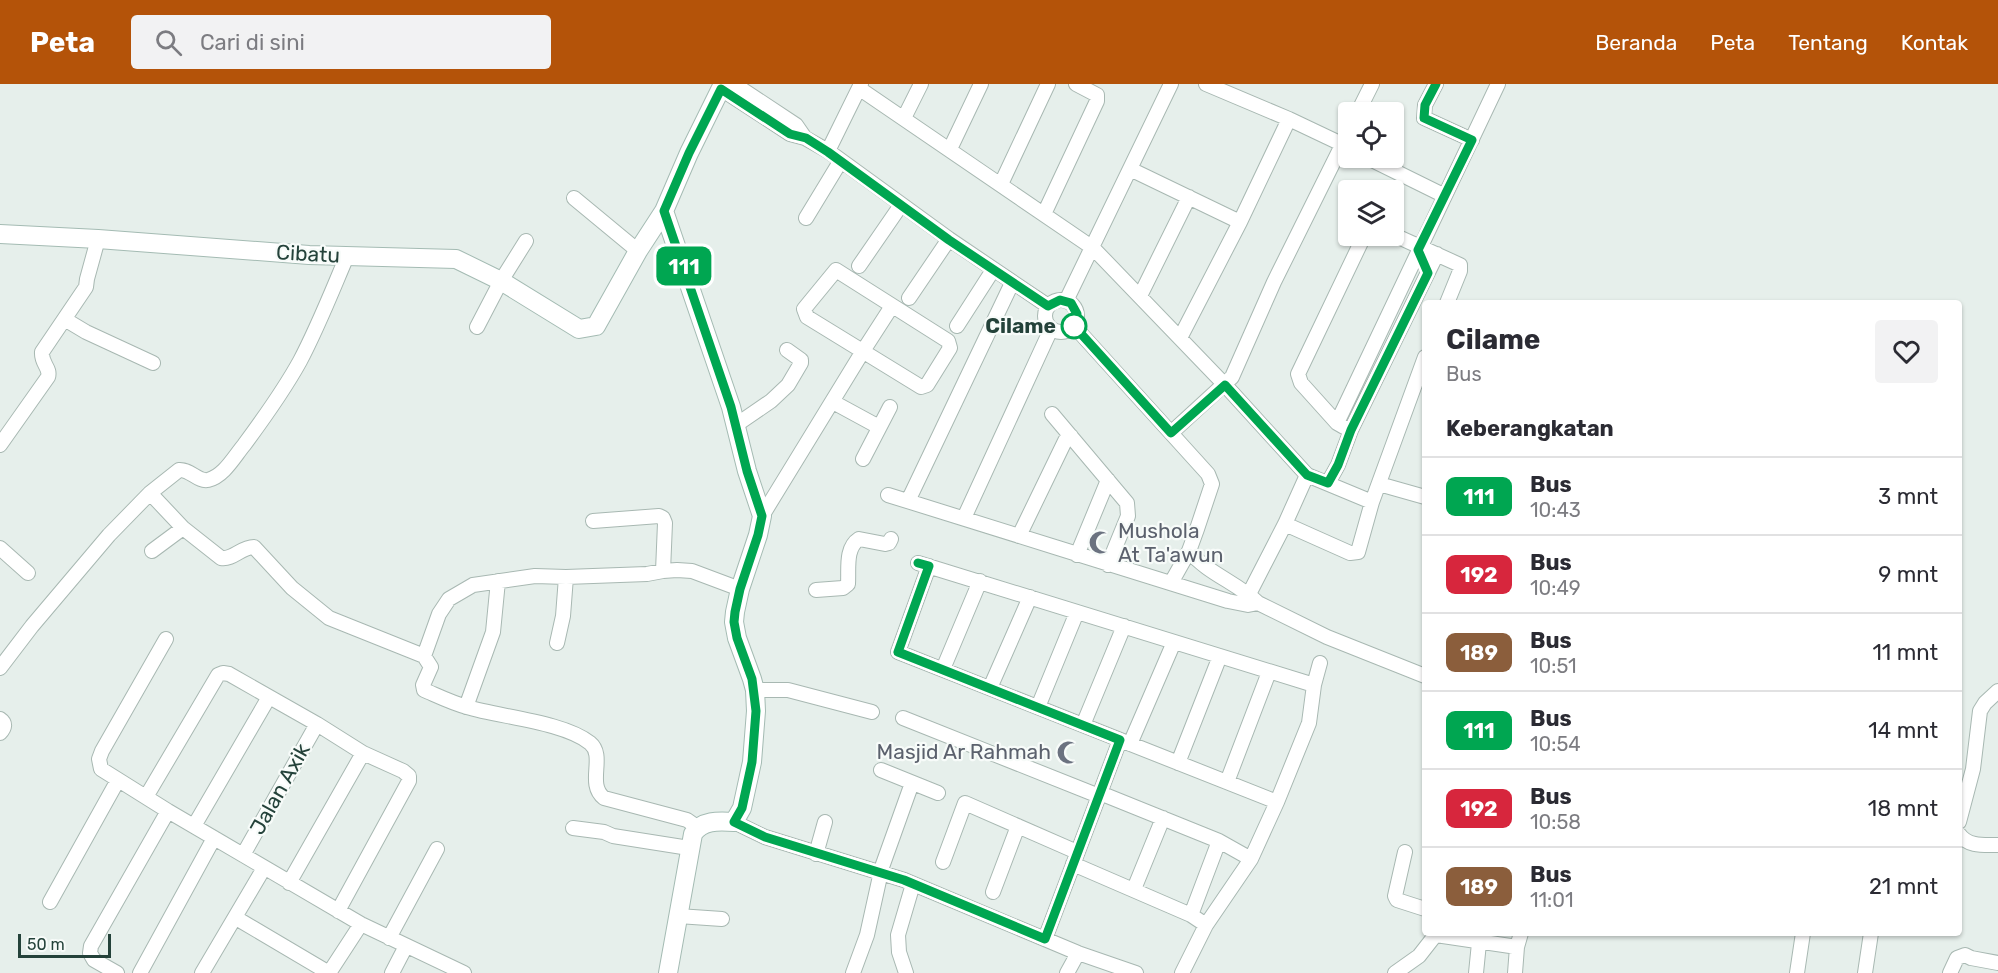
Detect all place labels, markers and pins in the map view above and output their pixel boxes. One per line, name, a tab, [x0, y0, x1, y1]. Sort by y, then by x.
place label: Cilame	[985, 313, 1056, 338]
marker: Cilame	[1061, 313, 1087, 339]
place label: Mushola At Ta'awun	[1118, 518, 1223, 567]
mosque icon: Mushola At Ta'awun	[1087, 530, 1113, 556]
place label: Masjid Ar Rahmah	[877, 739, 1051, 764]
mosque icon: Masjid Ar Rahmah	[1056, 739, 1082, 765]

